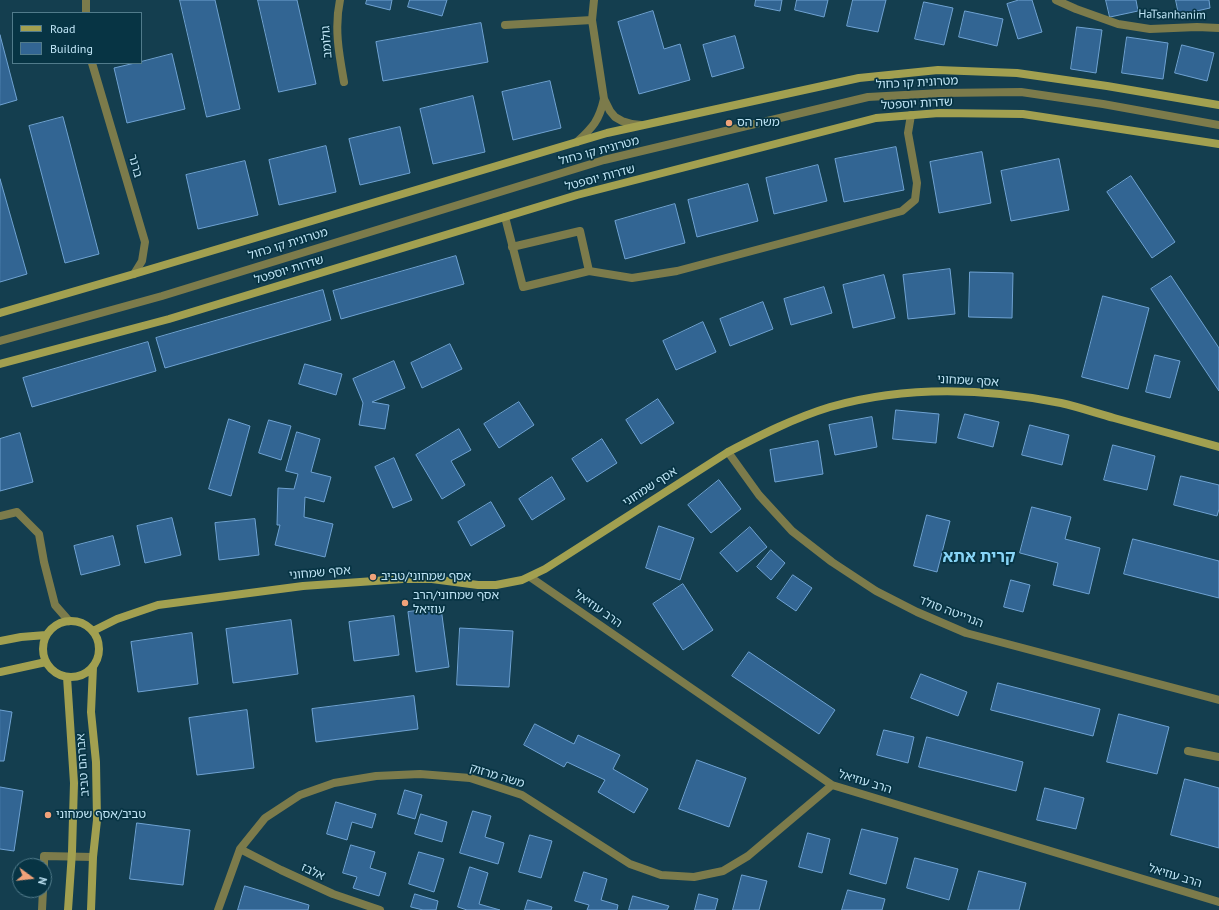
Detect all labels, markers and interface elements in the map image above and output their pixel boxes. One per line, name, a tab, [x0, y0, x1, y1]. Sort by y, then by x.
street label: HaTsanhanim	[1138, 7, 1206, 23]
legend	[12, 12, 142, 64]
text: Road	[50, 21, 75, 36]
street label: גולומב	[319, 25, 335, 59]
text: Building	[50, 41, 93, 56]
street label: מטרונית קו כחול	[875, 74, 959, 92]
street label: שדרות יוספטל	[881, 95, 953, 113]
place label: משה הס	[737, 116, 780, 130]
marker: משה הס	[724, 118, 734, 128]
street label: מטרונית קו כחול	[557, 133, 641, 169]
street label: ברנר	[125, 153, 145, 179]
street label: שדרות יוספטל	[563, 162, 637, 194]
street label: מטרונית קו כחול	[246, 225, 330, 263]
street label: שדרות יוספטל	[253, 253, 325, 287]
street label: אסף שמחוני	[937, 372, 999, 390]
street label: אסף שמחוני	[620, 464, 680, 510]
district label: קרית אתא	[943, 547, 1015, 567]
street label: אסף שמחוני	[289, 563, 351, 583]
place label: אסף שמחוני/טביב	[381, 570, 471, 584]
marker: אסף שמחוני/טביב	[368, 572, 378, 582]
street label: הרב עוזיאל	[571, 587, 625, 631]
place label: אסף שמחוני/הרב עוזיאל	[413, 589, 499, 617]
street label: הנרייטה סולד	[917, 593, 985, 631]
marker: אסף שמחוני/הרב עוזיאל	[400, 598, 410, 608]
street label: אברהם טביב	[74, 733, 92, 797]
street label: משה מרזוק	[468, 761, 526, 791]
street label: הרב עוזיאל	[836, 767, 894, 797]
place label: טביב/אסף שמחוני	[56, 808, 146, 822]
marker: טביב/אסף שמחוני	[43, 810, 53, 820]
north arrow	[12, 858, 52, 898]
street label: אלבז	[299, 860, 327, 884]
street label: הרב עוזיאל	[1146, 861, 1204, 891]
text: N	[35, 876, 50, 886]

